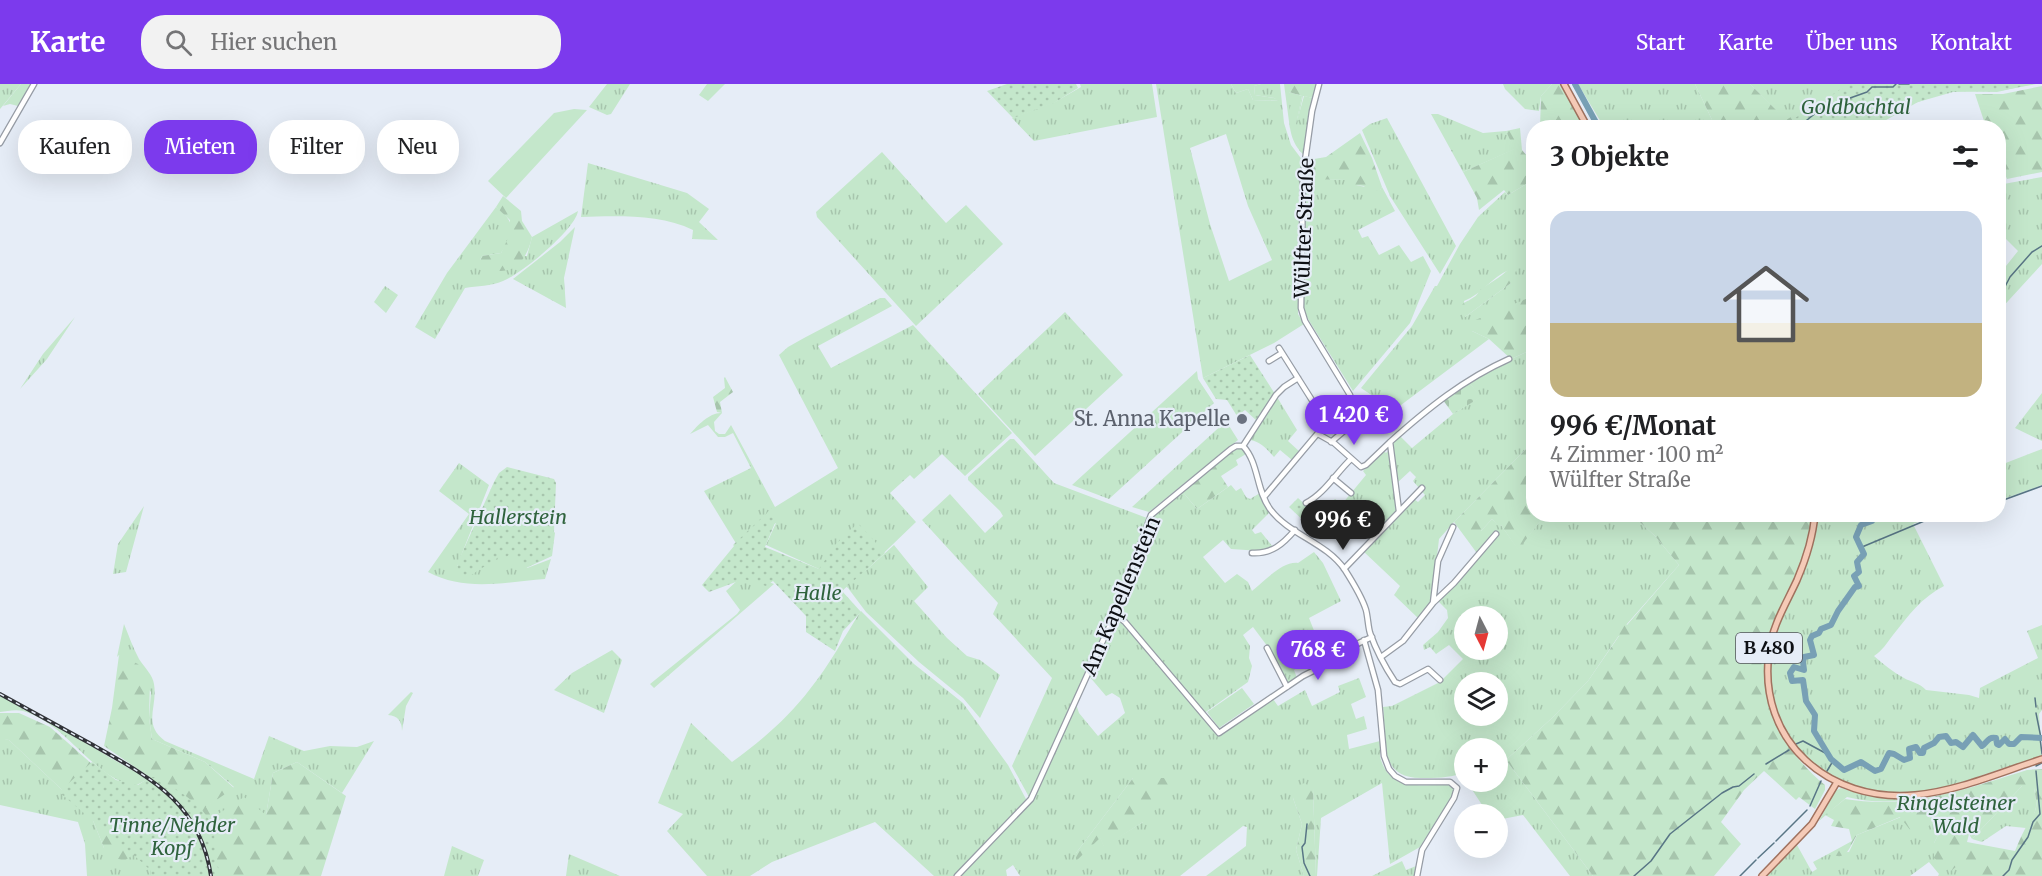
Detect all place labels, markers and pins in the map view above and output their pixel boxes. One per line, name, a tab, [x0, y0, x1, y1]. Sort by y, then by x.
pin: 1 420 €	[1299, 395, 1409, 446]
place label: St. Anna Kapelle	[1074, 406, 1230, 431]
marker: St. Anna Kapelle	[1235, 412, 1249, 426]
pin: 996 €	[1301, 500, 1385, 551]
pin: 768 €	[1276, 630, 1360, 681]

